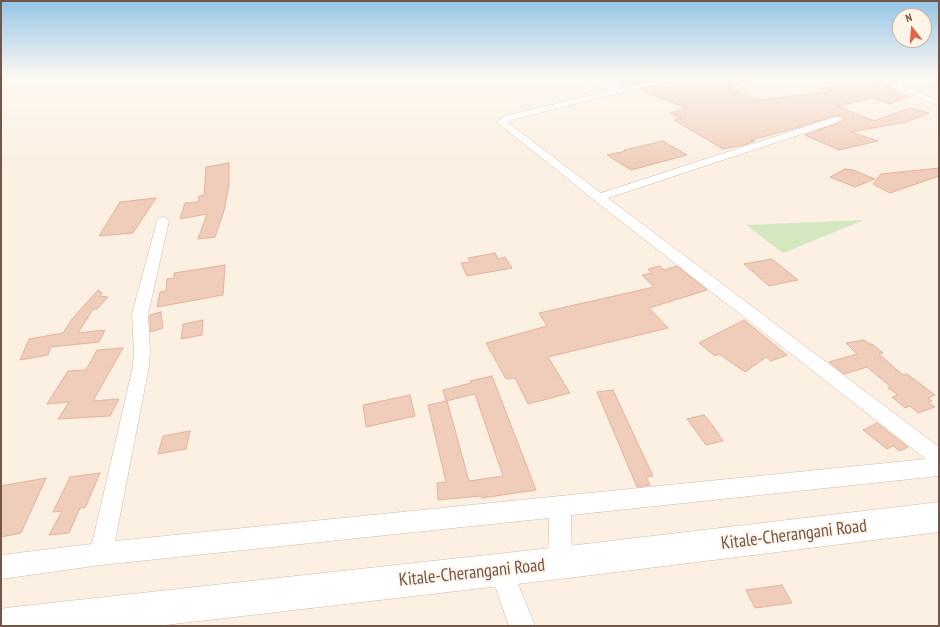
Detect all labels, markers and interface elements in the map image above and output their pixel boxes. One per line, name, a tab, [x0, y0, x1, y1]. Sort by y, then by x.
north arrow	[892, 8, 932, 48]
text: N	[904, 10, 914, 25]
street label: Kitale-Cherangani Road	[720, 515, 868, 555]
street label: Kitale-Cherangani Road	[398, 555, 546, 591]

